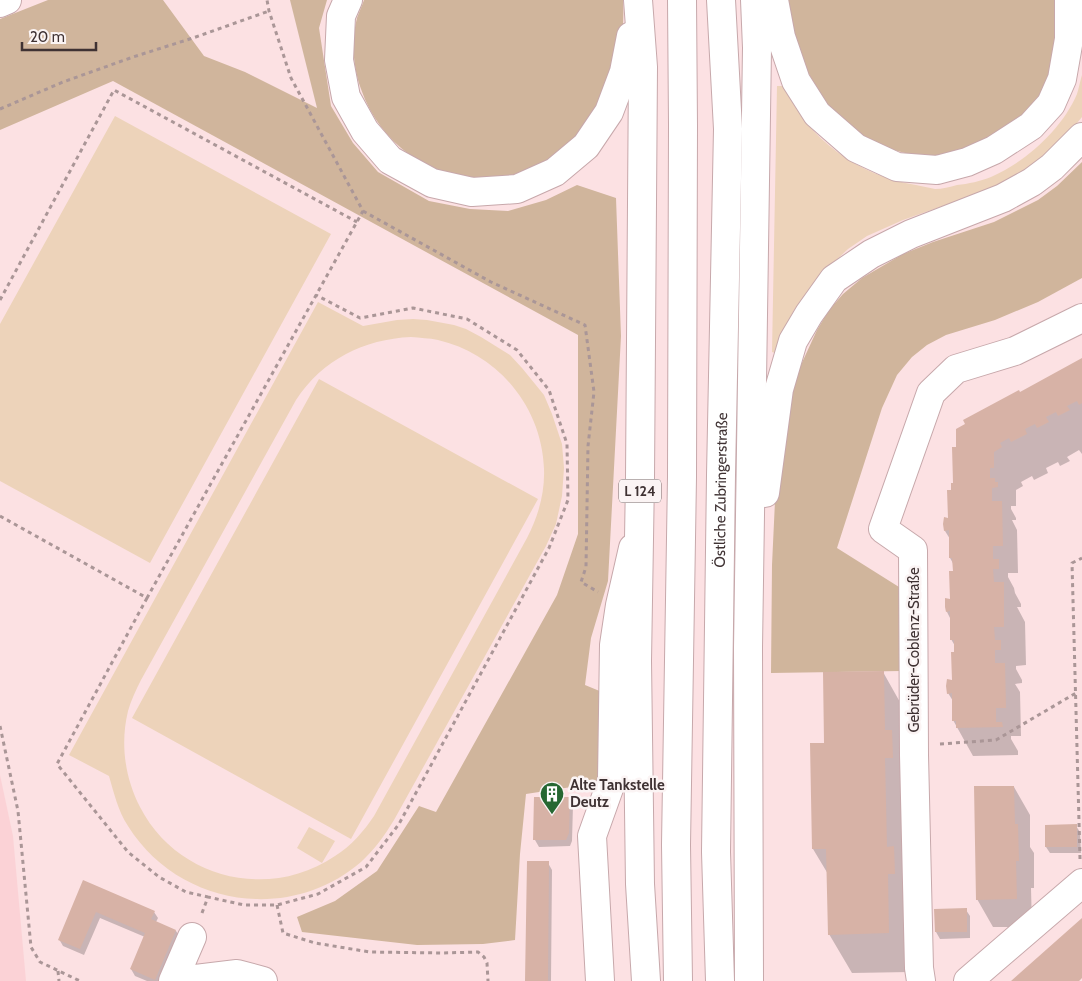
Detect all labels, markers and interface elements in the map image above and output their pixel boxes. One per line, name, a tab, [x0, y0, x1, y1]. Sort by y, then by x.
scale bar	[22, 20, 96, 52]
text: 20 m	[30, 28, 65, 46]
street label: Östliche Zubringerstraße	[711, 412, 731, 568]
road number: L 124	[619, 480, 661, 502]
street label: Gebrüder-Coblenz-Straße	[905, 567, 923, 733]
place label: Alte Tankstelle Deutz	[570, 776, 665, 811]
building icon: Alte Tankstelle Deutz	[539, 781, 565, 815]

